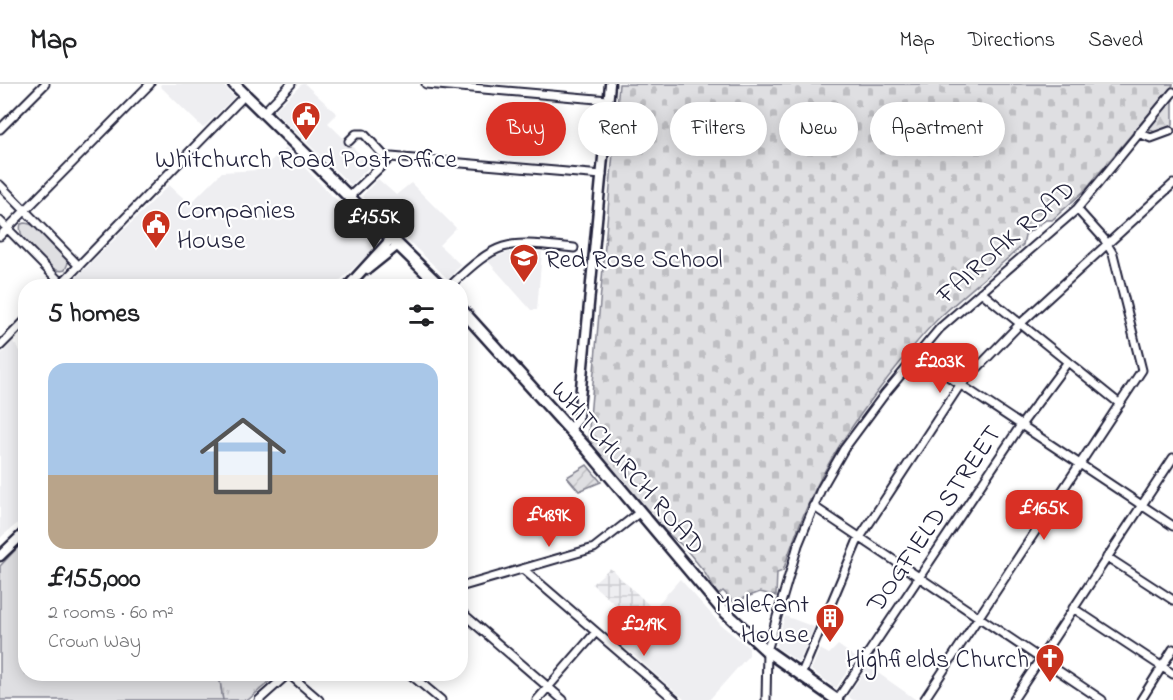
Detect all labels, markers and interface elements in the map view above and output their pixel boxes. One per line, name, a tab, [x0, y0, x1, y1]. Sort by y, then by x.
text: Map	[30, 21, 77, 62]
text: Map	[899, 26, 935, 56]
text: Directions	[968, 26, 1055, 56]
text: Saved	[1088, 26, 1143, 56]
public building icon: Whitchurch Road Post Office	[290, 100, 322, 142]
chip: Buy	[486, 102, 566, 156]
chip: Rent	[578, 102, 658, 156]
chip: Filters	[670, 102, 767, 156]
chip: New	[779, 102, 858, 156]
chip: Apartment	[870, 102, 1005, 156]
place label: Whitchurch Road Post Office	[155, 142, 457, 180]
street label: FAIROAK ROAD	[929, 172, 1085, 315]
place label: Companies House	[177, 193, 296, 261]
pin: £155K	[332, 199, 416, 250]
text: £155K	[348, 204, 400, 233]
public building icon: Companies House	[140, 208, 172, 250]
school or university icon: Red Rose School	[508, 242, 540, 284]
place label: Red Rose School	[545, 242, 723, 280]
text: 5 homes	[48, 296, 140, 334]
icon: filters	[405, 299, 438, 332]
pin: £203K	[898, 343, 982, 394]
text: £203K	[915, 348, 965, 377]
street label: WHITCHURCH ROAD	[540, 374, 713, 564]
icon: home	[189, 402, 297, 510]
street label: DOGFIELD STREET	[858, 418, 1012, 622]
pin: £165K	[1002, 490, 1086, 541]
text: £165K	[1020, 495, 1068, 524]
pin: £489K	[507, 497, 591, 548]
text: £489K	[527, 502, 571, 531]
text: £155,000	[48, 561, 141, 599]
place label: Malefant House	[716, 587, 809, 655]
text: 2 rooms · 60 m²	[48, 599, 174, 628]
building icon: Malefant House	[814, 602, 846, 644]
pin: £219K	[602, 606, 686, 657]
text: £219K	[622, 611, 666, 640]
text: Crown Way	[48, 628, 141, 657]
place label: Highfields Church	[846, 642, 1029, 680]
church icon: Highfields Church	[1034, 642, 1066, 684]

